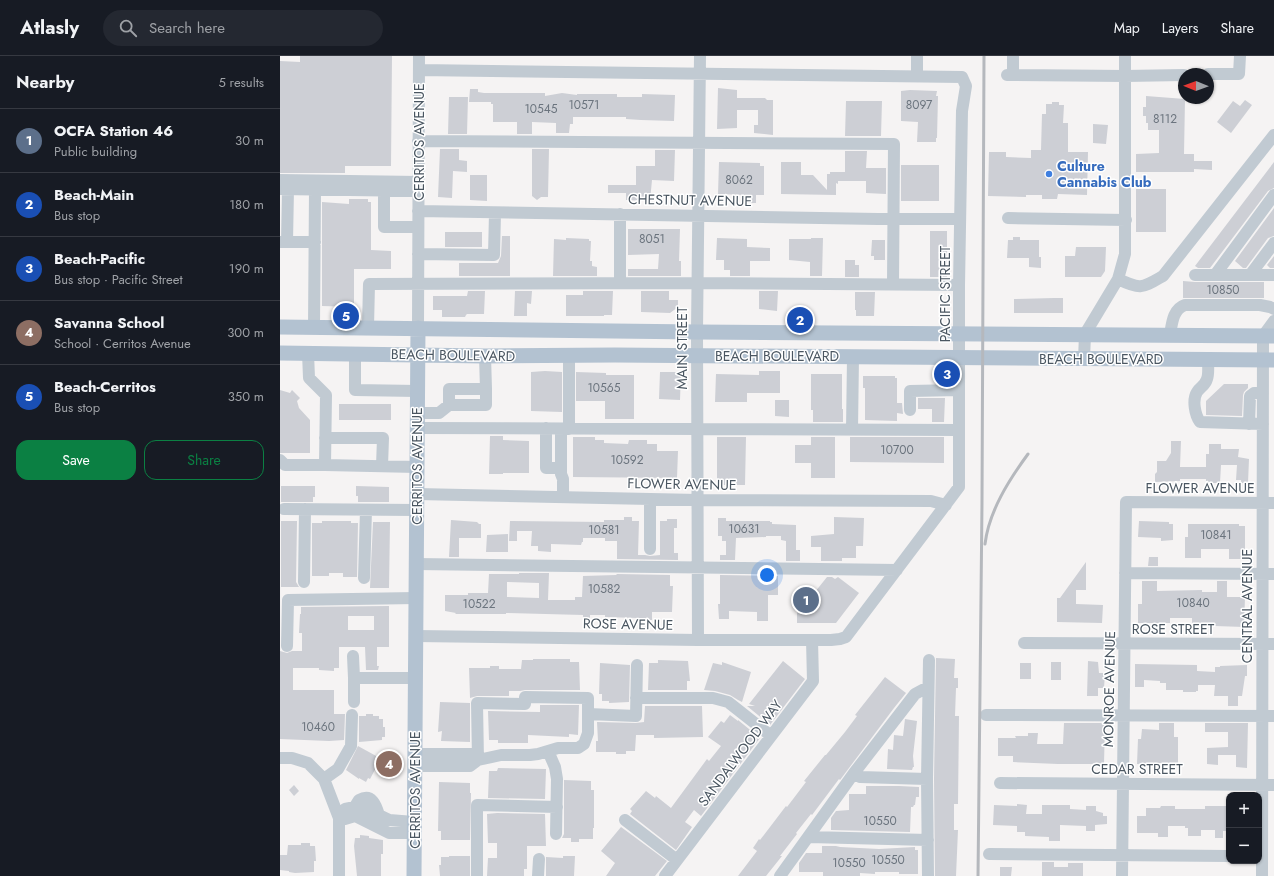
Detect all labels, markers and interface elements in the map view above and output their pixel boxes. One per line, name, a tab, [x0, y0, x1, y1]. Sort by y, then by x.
search box	[103, 10, 383, 46]
text: Atlasly	[20, 14, 79, 41]
icon: search	[117, 17, 139, 39]
text: Search here	[149, 17, 225, 39]
text: Map	[1114, 18, 1140, 38]
text: Layers	[1162, 18, 1198, 38]
text: Share	[1220, 18, 1254, 38]
north arrow	[1178, 68, 1214, 104]
text: Nearby	[16, 70, 74, 94]
text: 5 results	[218, 73, 264, 92]
street label: CERRITOS AVENUE	[409, 83, 429, 201]
house number: 10571	[568, 96, 600, 114]
house number: 8097	[906, 96, 933, 114]
house number: 10545	[524, 100, 558, 118]
house number: 8112	[1153, 110, 1177, 128]
text: OCFA Station 46	[54, 120, 173, 142]
text: 1	[26, 131, 32, 150]
text: 30 m	[235, 131, 264, 150]
text: Public building	[54, 142, 137, 161]
place label: Culture Cannabis Club	[1057, 156, 1152, 192]
marker: Culture Cannabis Club	[1044, 169, 1054, 179]
house number: 8062	[725, 171, 753, 189]
text: Beach-Main	[54, 184, 134, 206]
street label: CHESTNUT AVENUE	[628, 189, 752, 211]
text: 2	[25, 195, 33, 214]
text: 180 m	[229, 195, 264, 214]
text: Bus stop	[54, 206, 100, 225]
house number: 8051	[639, 230, 665, 248]
street label: PACIFIC STREET	[935, 245, 955, 342]
text: Beach-Pacific	[54, 248, 145, 270]
text: 3	[25, 259, 33, 278]
text: 190 m	[229, 259, 264, 278]
text: Bus stop · Pacific Street	[54, 270, 183, 289]
house number: 10850	[1206, 281, 1240, 299]
pin: 5	[333, 301, 359, 331]
pin: 2	[787, 305, 813, 335]
street label: MAIN STREET	[672, 306, 692, 390]
text: Savanna School	[54, 312, 164, 334]
text: 4	[24, 323, 34, 342]
text: 300 m	[227, 323, 264, 342]
text: School · Cerritos Avenue	[54, 334, 191, 353]
street label: BEACH BOULEVARD	[391, 344, 515, 366]
street label: BEACH BOULEVARD	[715, 346, 839, 366]
street label: BEACH BOULEVARD	[1039, 349, 1163, 369]
pin: 3	[934, 359, 960, 389]
text: Beach-Cerritos	[54, 376, 156, 398]
house number: 10565	[587, 379, 621, 397]
text: 5	[25, 387, 33, 406]
text: 350 m	[228, 387, 264, 406]
text: Bus stop	[54, 398, 100, 417]
street label: CERRITOS AVENUE	[407, 407, 427, 525]
button: Save	[16, 440, 136, 480]
button: Share	[144, 440, 264, 480]
house number: 10700	[880, 441, 914, 459]
house number: 10592	[610, 451, 644, 469]
street label: FLOWER AVENUE	[627, 473, 737, 495]
street label: FLOWER AVENUE	[1145, 478, 1255, 498]
house number: 10631	[728, 520, 760, 538]
house number: 10581	[588, 521, 620, 539]
house number: 10841	[1200, 526, 1232, 544]
street label: CENTRAL AVENUE	[1237, 549, 1257, 663]
your location	[757, 565, 777, 585]
house number: 10582	[588, 580, 621, 598]
pin: 1	[793, 585, 819, 615]
house number: 10840	[1176, 594, 1210, 612]
house number: 10522	[462, 595, 496, 613]
street label: ROSE AVENUE	[583, 613, 673, 635]
street label: ROSE STREET	[1132, 619, 1215, 639]
street label: MONROE AVENUE	[1098, 631, 1120, 747]
street label: SANDALWOOD WAY	[693, 695, 787, 811]
house number: 10460	[301, 718, 335, 736]
street label: CERRITOS AVENUE	[405, 731, 425, 849]
pin: 4	[376, 749, 402, 779]
street label: CEDAR STREET	[1091, 759, 1183, 779]
map controls	[1226, 792, 1262, 864]
button: +	[1226, 792, 1262, 828]
house number: 10550	[863, 812, 897, 830]
button: −	[1226, 828, 1262, 864]
house number: 10550	[871, 851, 905, 869]
house number: 10550	[832, 854, 866, 872]

